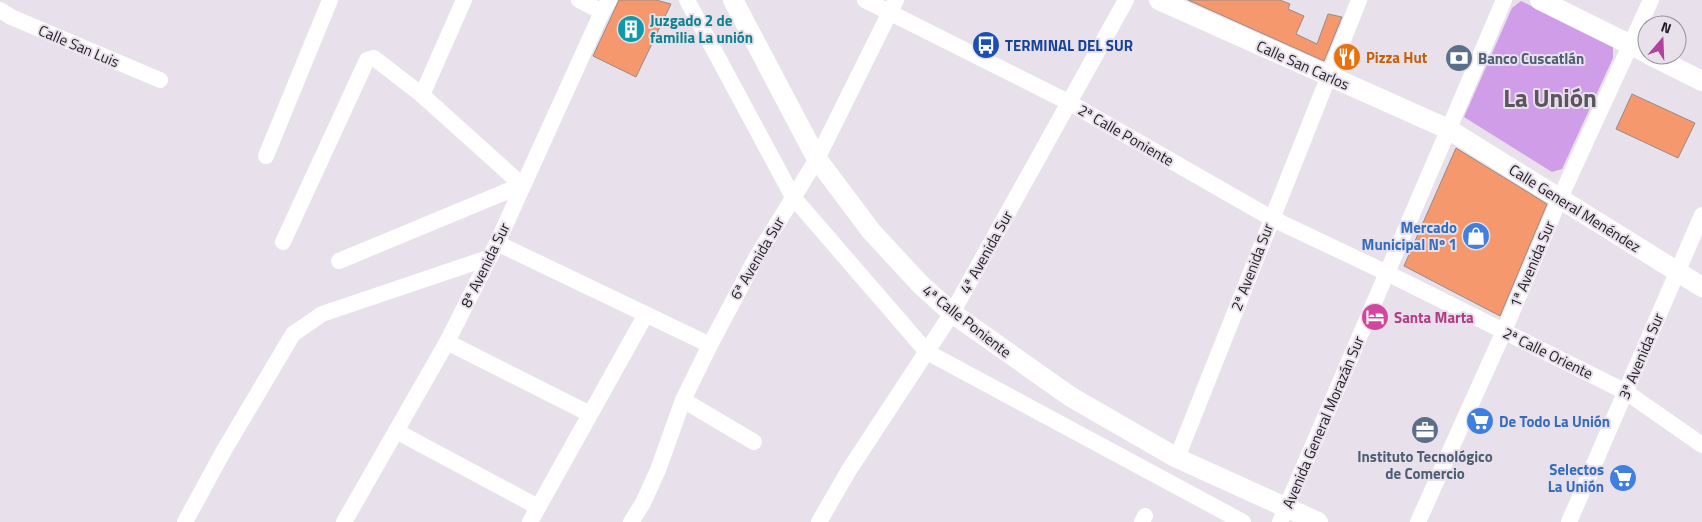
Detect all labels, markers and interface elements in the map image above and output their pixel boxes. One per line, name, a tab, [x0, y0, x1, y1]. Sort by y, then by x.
place label: Juzgado 2 de familia La unión	[650, 9, 753, 49]
building icon: Juzgado 2 de familia La unión	[616, 14, 646, 44]
north arrow	[1637, 15, 1687, 65]
text: N	[1658, 16, 1674, 39]
street label: Calle San Luis	[35, 19, 123, 73]
bus stop icon: TERMINAL DEL SUR	[971, 30, 1001, 60]
place label: TERMINAL DEL SUR	[1005, 34, 1133, 57]
street label: Calle San Carlos	[1253, 34, 1353, 96]
restaurant icon: Pizza Hut	[1332, 42, 1362, 72]
bank icon: Banco Cuscatlán	[1444, 43, 1474, 73]
place label: Pizza Hut	[1366, 46, 1428, 69]
place label: Banco Cuscatlán	[1478, 47, 1584, 70]
district label: La Unión	[1503, 79, 1597, 117]
street label: 2ª Calle Poniente	[1074, 98, 1178, 172]
street label: Calle General Menéndez	[1505, 158, 1645, 258]
street label: 4ª Avenida Sur	[954, 206, 1018, 298]
street label: 6ª Avenida Sur	[724, 212, 790, 304]
place label: Mercado Municipal Nº 1	[1362, 216, 1457, 256]
street label: 1ª Avenida Sur	[1503, 217, 1561, 311]
street label: 8ª Avenida Sur	[454, 219, 516, 311]
street label: 2ª Avenida Sur	[1225, 220, 1279, 314]
shop icon: Mercado Municipal Nº 1	[1461, 221, 1491, 251]
street label: 4ª Calle Poniente	[918, 279, 1016, 363]
hotel icon: Santa Marta	[1360, 302, 1390, 332]
place label: Santa Marta	[1394, 306, 1474, 329]
street label: 3ª Avenida Sur	[1612, 309, 1670, 403]
street label: 2ª Calle Oriente	[1499, 321, 1597, 385]
street label: Avenida General Morazán Sur	[1276, 332, 1370, 512]
supermarket icon: De Todo La Unión	[1465, 406, 1495, 436]
place label: De Todo La Unión	[1499, 410, 1610, 433]
office icon: Instituto Tecnológico de Comercio	[1410, 415, 1440, 445]
place label: Instituto Tecnológico de Comercio	[1357, 445, 1493, 485]
place label: Selectos La Unión	[1548, 458, 1604, 498]
supermarket icon: Selectos La Unión	[1608, 463, 1638, 493]

